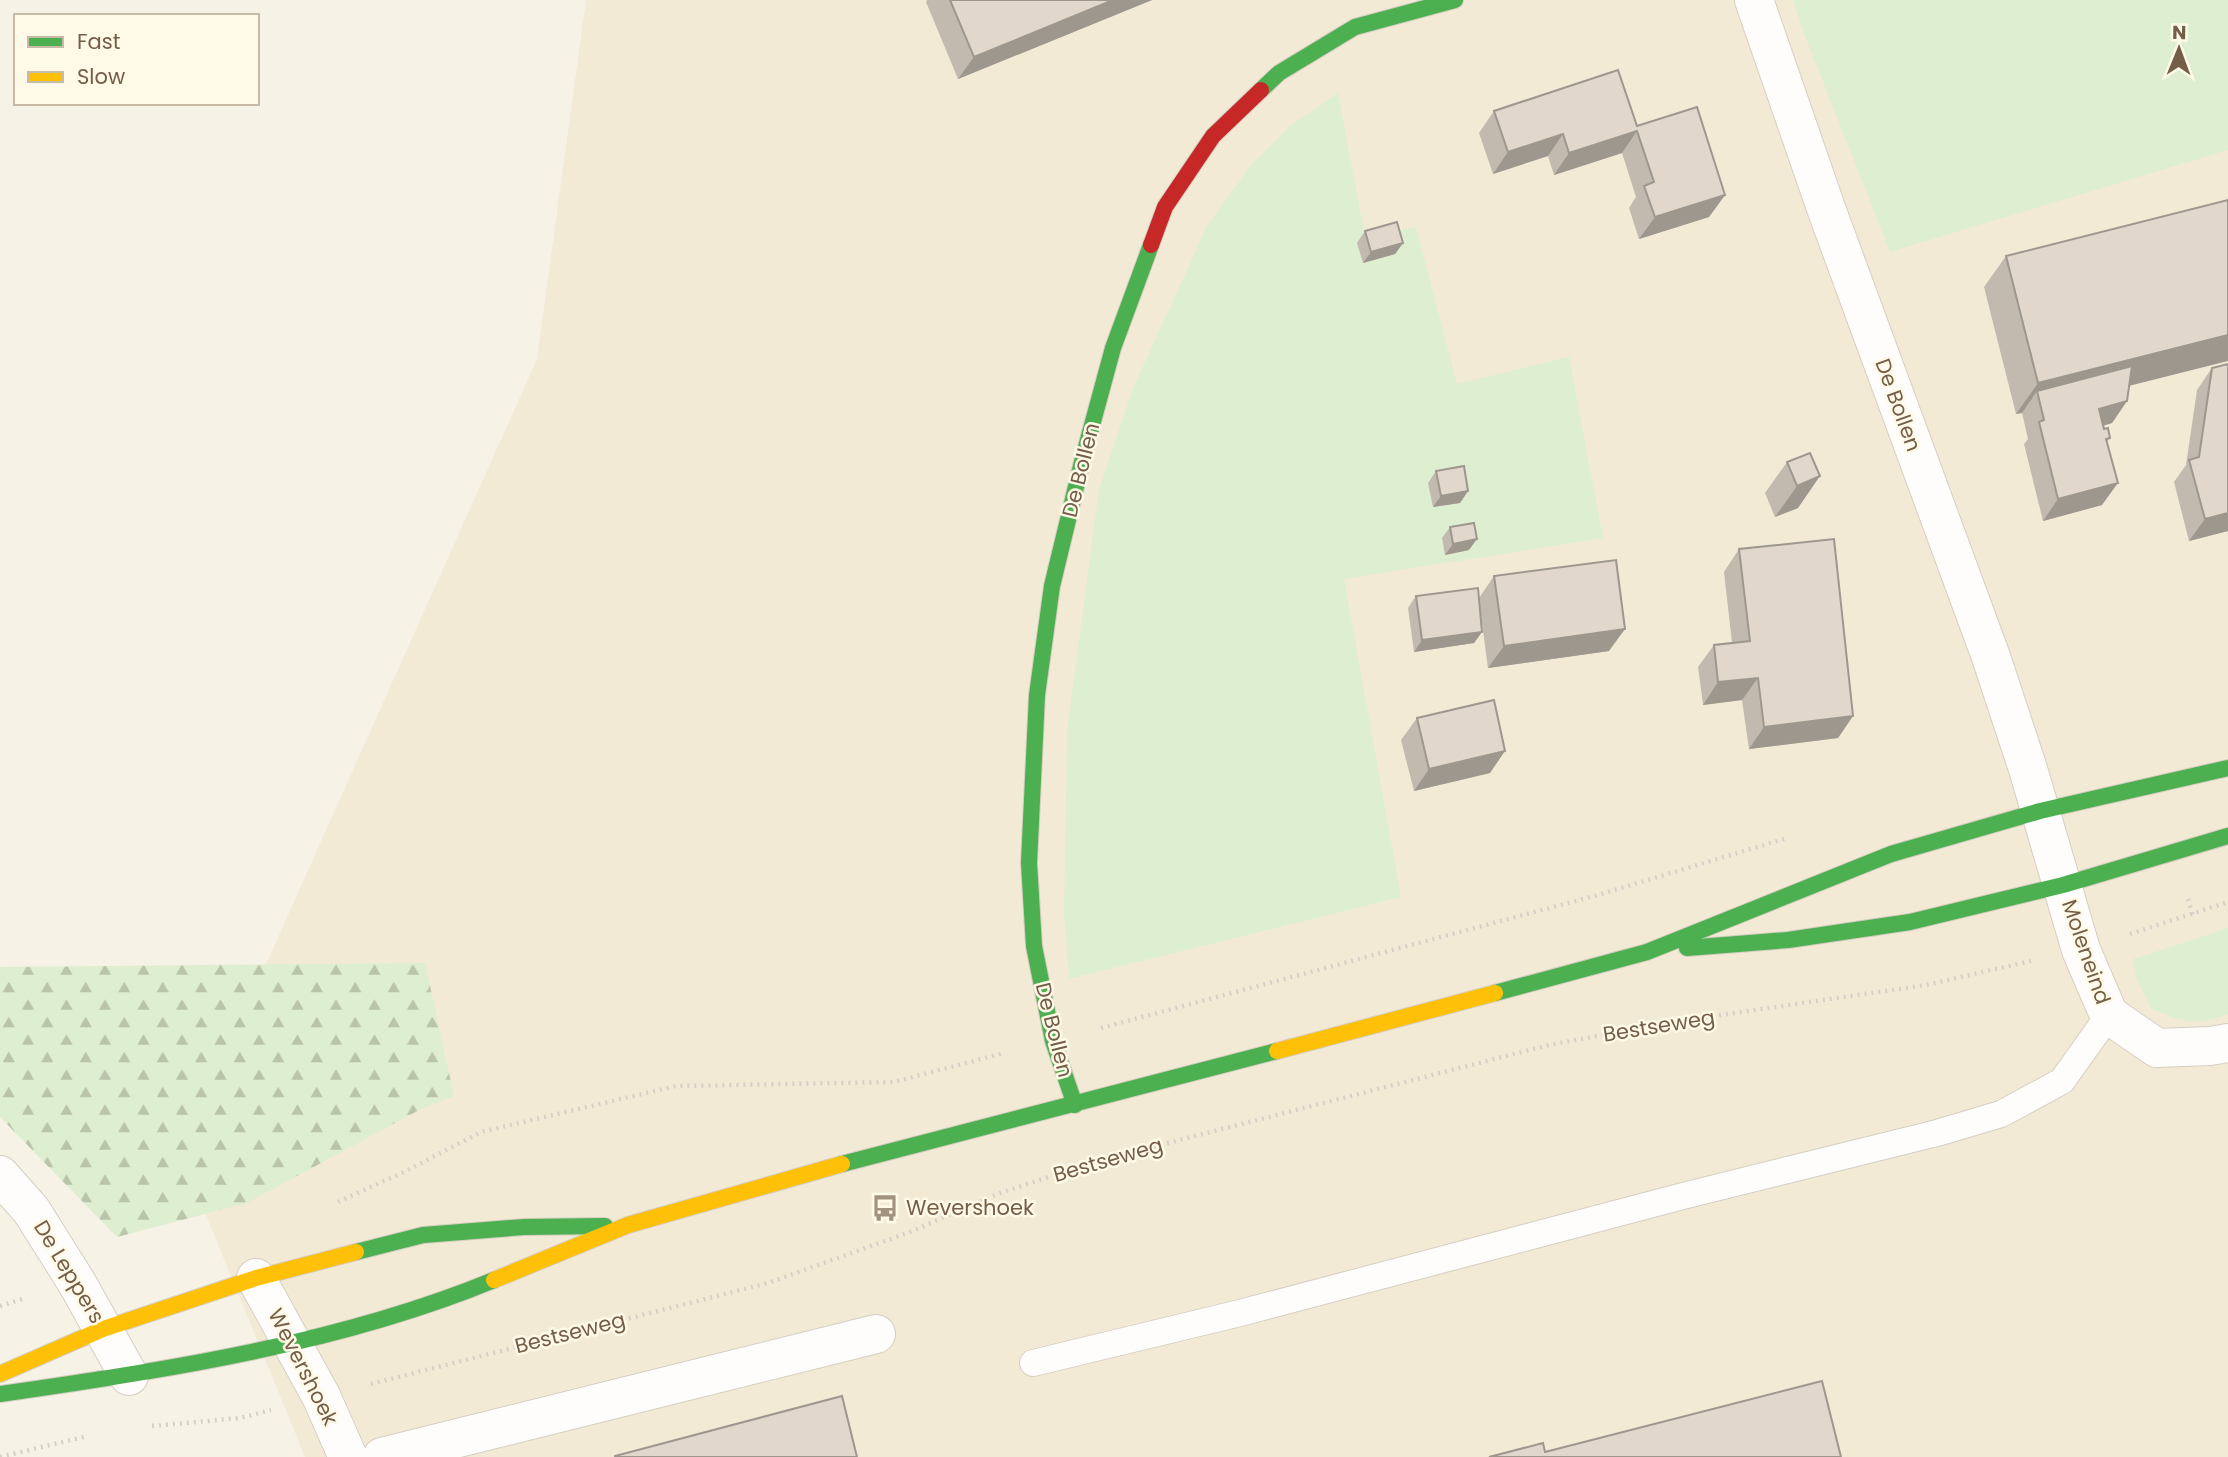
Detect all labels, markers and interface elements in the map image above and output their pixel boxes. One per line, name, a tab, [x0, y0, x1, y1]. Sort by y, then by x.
legend	[14, 14, 259, 105]
north arrow	[2144, 14, 2214, 84]
text: N	[2172, 19, 2187, 46]
text: Fast	[77, 27, 120, 56]
text: Slow	[77, 62, 125, 91]
street label: De Bollen	[1868, 354, 1929, 455]
street label: De Bollen	[1055, 420, 1106, 520]
street label: Moleneind	[2055, 896, 2118, 1008]
street label: De Bollen	[1029, 980, 1080, 1080]
street label: Bestseweg	[1601, 1002, 1717, 1049]
street label: Bestseweg	[1050, 1130, 1166, 1189]
bus stop icon: Wevershoek	[870, 1193, 900, 1223]
place label: Wevershoek	[906, 1193, 1034, 1222]
street label: De Leppers	[27, 1215, 112, 1329]
street label: Wevershoek	[262, 1303, 345, 1430]
street label: Bestseweg	[512, 1305, 628, 1360]

